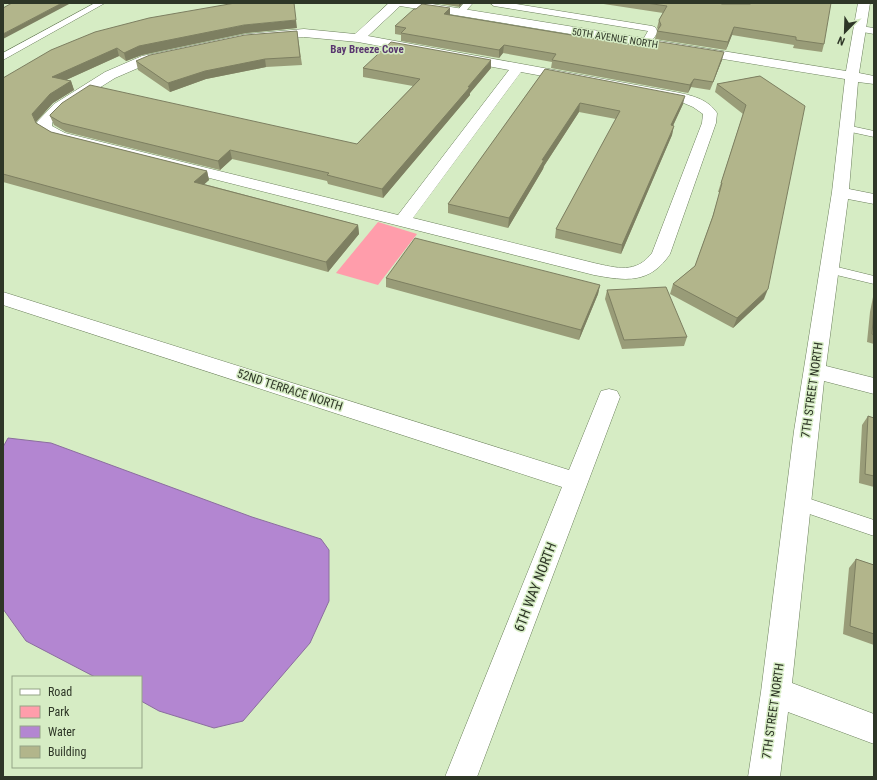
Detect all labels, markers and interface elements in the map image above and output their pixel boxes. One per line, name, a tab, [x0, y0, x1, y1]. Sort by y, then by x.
north arrow	[825, 12, 865, 52]
street label: 50TH AVENUE NORTH	[571, 26, 659, 50]
text: N	[835, 33, 847, 48]
district label: Bay Breeze Cove	[330, 43, 404, 56]
street label: 7TH STREET NORTH	[798, 341, 826, 439]
street label: 52ND TERRACE NORTH	[235, 366, 345, 414]
street label: 6TH WAY NORTH	[511, 540, 559, 634]
street label: 7TH STREET NORTH	[759, 662, 787, 760]
legend	[12, 676, 142, 768]
text: Road	[48, 685, 72, 699]
text: Park	[48, 705, 70, 719]
text: Water	[48, 725, 76, 739]
text: Building	[48, 745, 86, 759]

